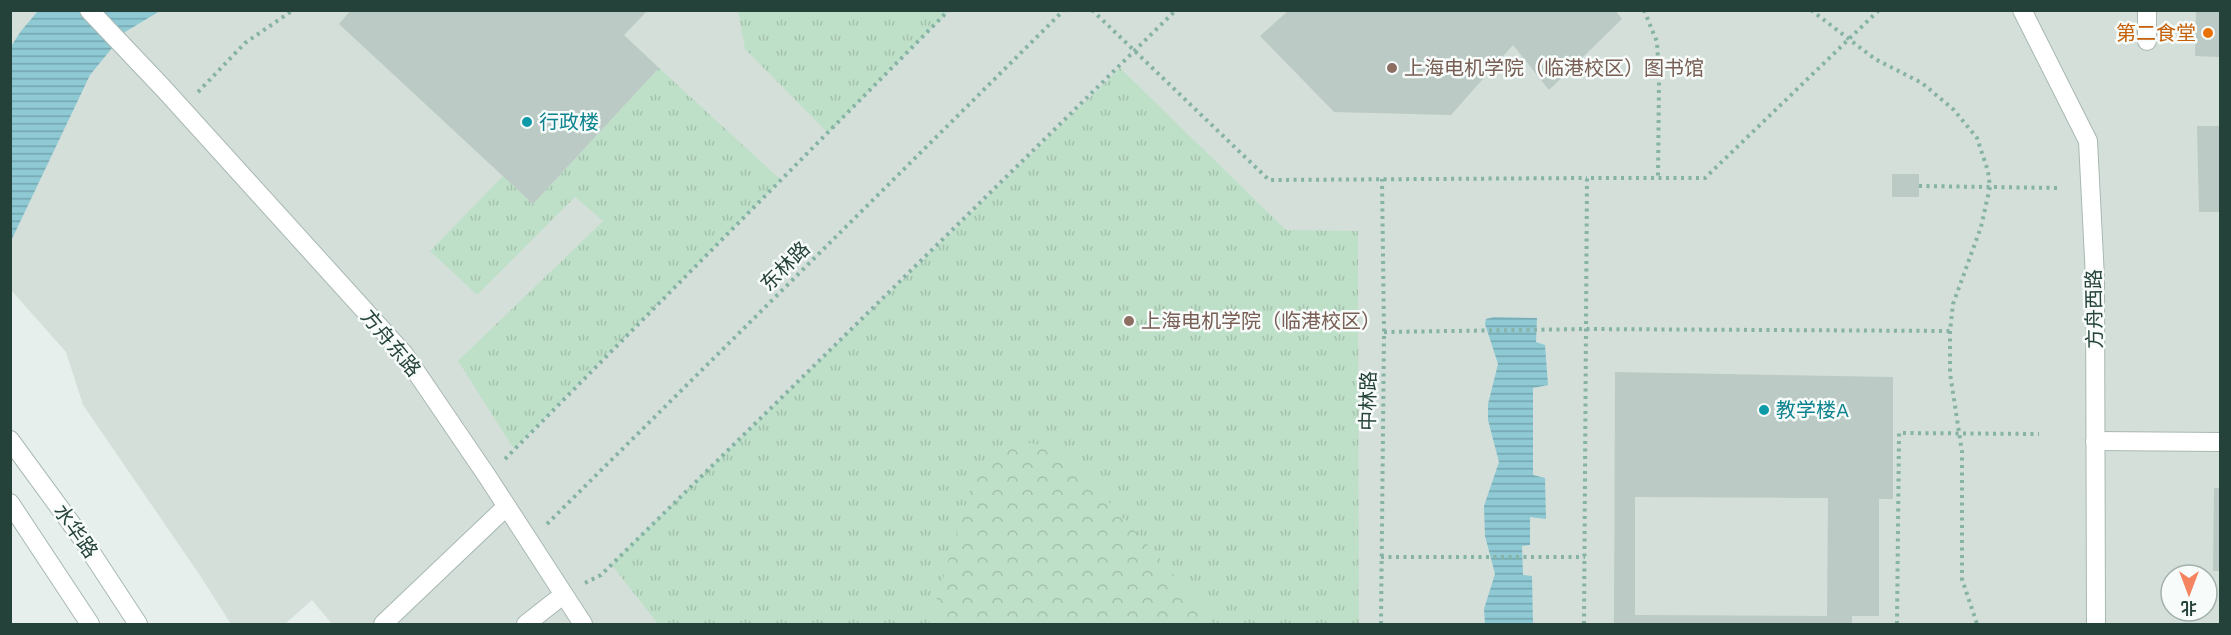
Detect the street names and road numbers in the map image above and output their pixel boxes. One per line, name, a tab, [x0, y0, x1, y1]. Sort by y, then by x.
street label: 东林路	[755, 236, 815, 296]
street label: 方舟西路	[2081, 269, 2107, 349]
street label: 方舟东路	[356, 305, 426, 381]
street label: 中林路	[1355, 371, 1381, 431]
street label: 水华路	[49, 500, 103, 562]

